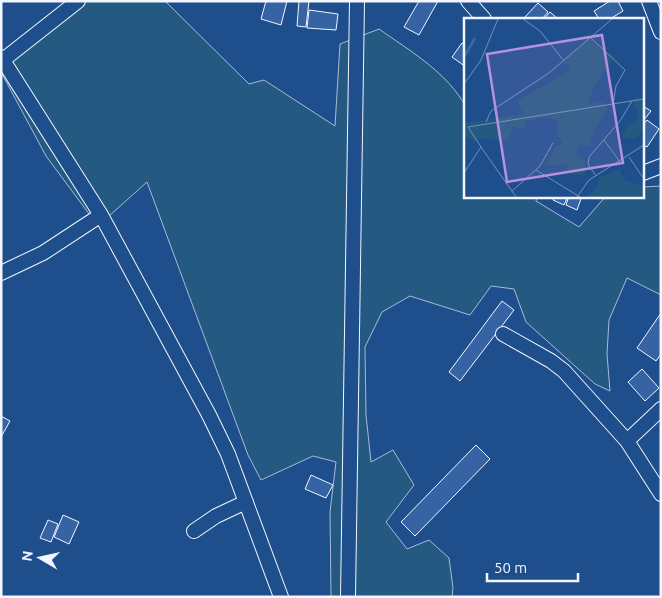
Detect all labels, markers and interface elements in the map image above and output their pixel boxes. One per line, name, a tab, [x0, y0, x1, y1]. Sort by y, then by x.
inset map	[464, 18, 644, 198]
north arrow	[15, 533, 65, 583]
text: N	[18, 550, 36, 562]
scale bar	[487, 550, 578, 582]
text: 50 m	[494, 559, 527, 576]

